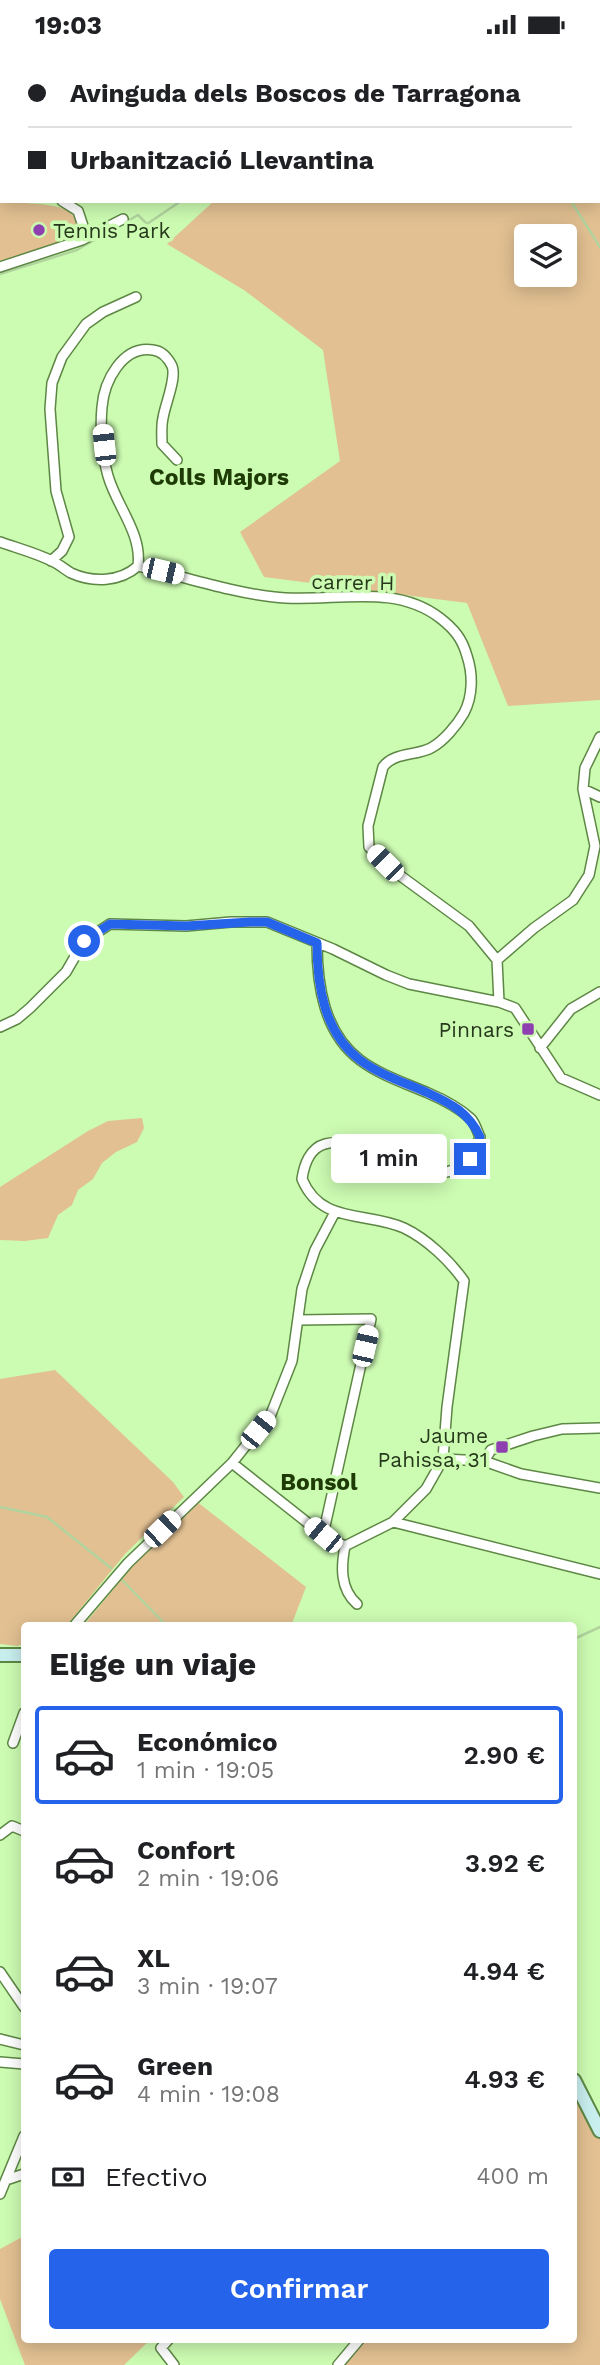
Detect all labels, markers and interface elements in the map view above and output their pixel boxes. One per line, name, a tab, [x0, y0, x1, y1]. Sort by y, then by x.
text: 19:03	[35, 10, 102, 40]
text: Avinguda dels Boscos de Tarragona	[70, 78, 521, 108]
text: Urbanització Llevantina	[70, 145, 374, 175]
place label: Tennis Park	[53, 218, 171, 243]
marker: Tennis Park	[31, 222, 47, 238]
map controls	[514, 224, 577, 287]
button: layers	[514, 224, 577, 287]
car	[92, 423, 117, 467]
district label: Colls Majors	[149, 464, 289, 491]
car	[141, 556, 186, 586]
street label: carrer H	[311, 569, 395, 595]
car	[363, 841, 408, 885]
route start	[68, 925, 100, 957]
place label: Pinnars	[439, 1017, 514, 1042]
marker: Pinnars	[520, 1021, 536, 1037]
callout: 1 min	[330, 1135, 446, 1183]
route end	[454, 1143, 486, 1175]
text: 1 min	[359, 1145, 419, 1172]
car	[351, 1323, 380, 1369]
car	[237, 1407, 280, 1453]
place label: Jaume Pahissa, 31	[378, 1423, 488, 1472]
marker: Jaume Pahissa, 31	[494, 1439, 510, 1455]
district label: Bonsol	[280, 1469, 358, 1496]
car	[140, 1507, 185, 1551]
car	[301, 1513, 346, 1557]
text: Elige un viaje	[49, 1645, 256, 1683]
icon: car	[53, 1724, 116, 1787]
text: Económico	[137, 1727, 278, 1757]
text: 2.90 €	[464, 1740, 545, 1770]
text: 1 min · 19:05	[137, 1757, 274, 1784]
icon: car	[53, 1832, 116, 1895]
text: Confort	[137, 1835, 235, 1865]
text: 3.92 €	[465, 1848, 545, 1878]
text: 2 min · 19:06	[137, 1865, 279, 1892]
icon: car	[53, 1940, 116, 2003]
text: XL	[137, 1943, 170, 1973]
text: 4.94 €	[463, 1956, 545, 1986]
text: 3 min · 19:07	[137, 1973, 278, 2000]
icon: car	[53, 2048, 116, 2111]
text: Green	[137, 2051, 213, 2081]
text: 4.93 €	[464, 2064, 545, 2094]
text: 4 min · 19:08	[137, 2081, 280, 2108]
icon: cash	[49, 2158, 87, 2196]
text: Efectivo	[105, 2162, 208, 2192]
text: 400 m	[477, 2163, 549, 2190]
button: Confirmar	[49, 2249, 549, 2329]

